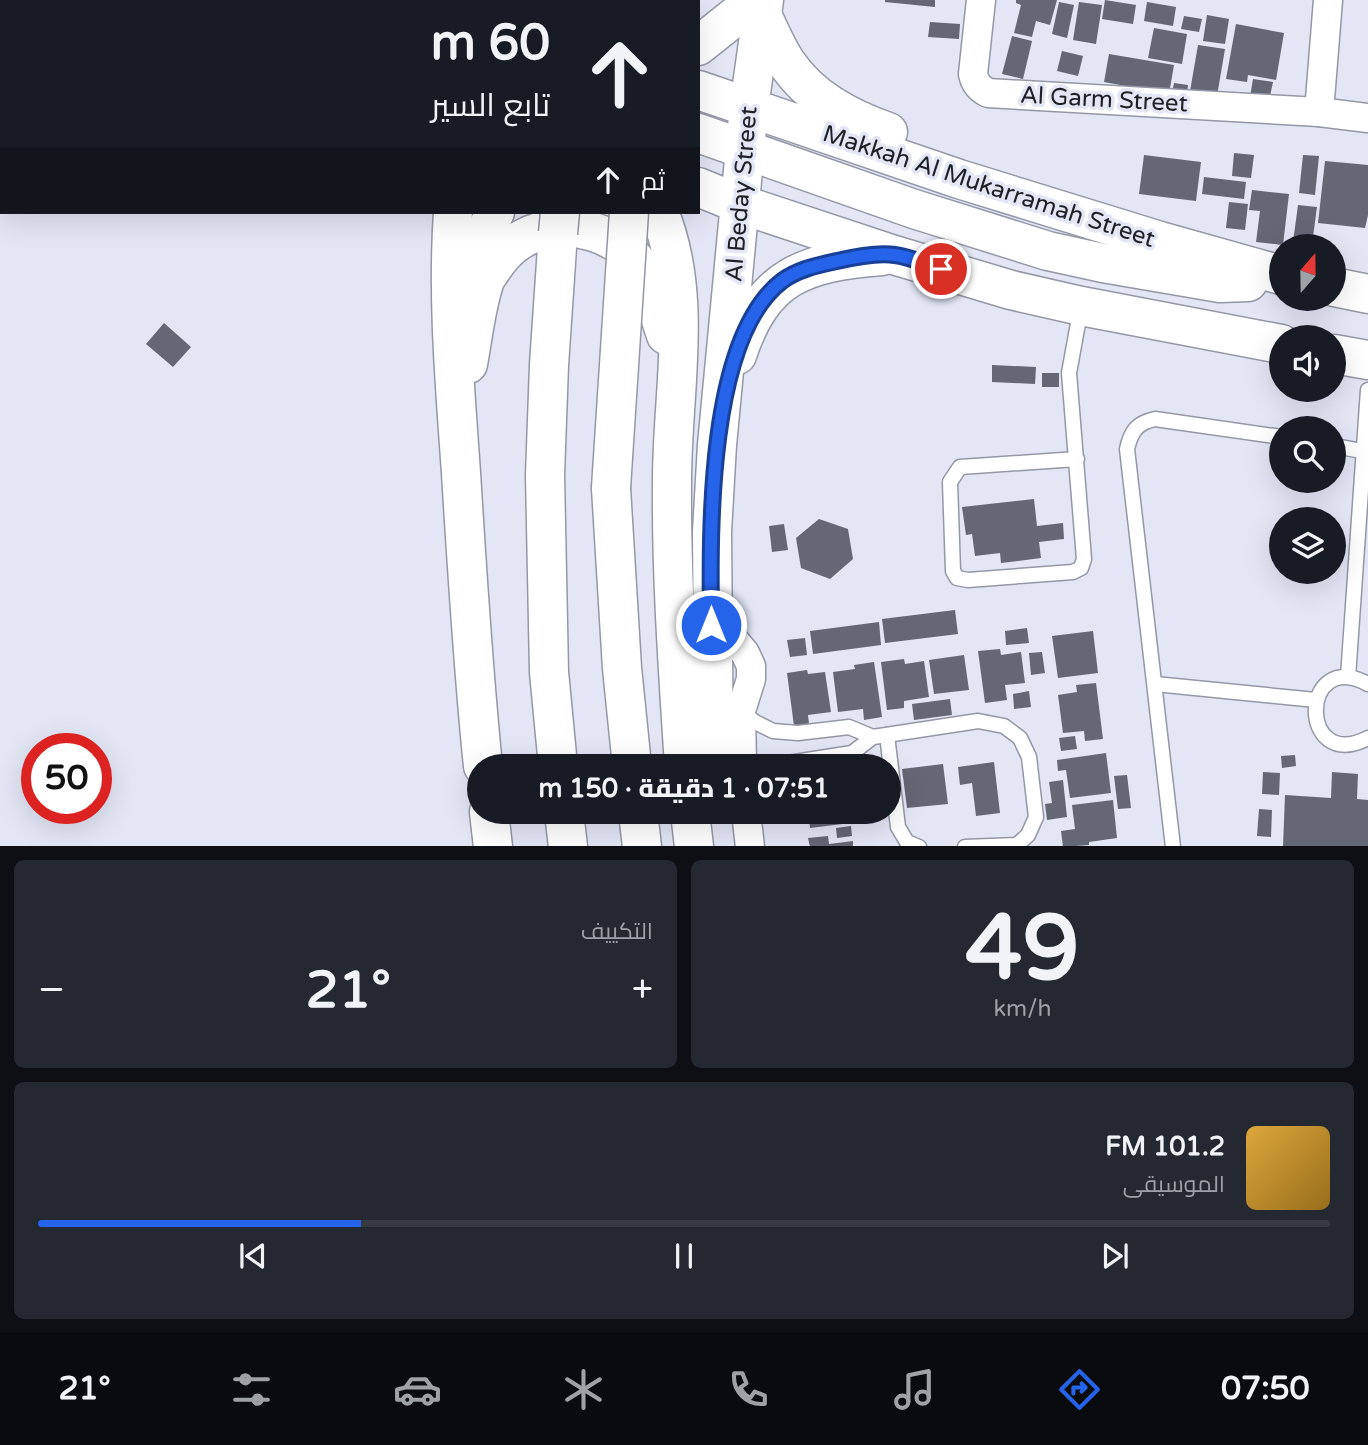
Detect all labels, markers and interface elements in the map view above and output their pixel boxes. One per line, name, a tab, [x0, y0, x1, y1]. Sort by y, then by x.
text: 60 m	[431, 14, 550, 73]
icon: ahead	[574, 28, 665, 119]
street label: Al Garm Street	[1019, 81, 1188, 118]
text: تابع السير	[431, 87, 550, 125]
street label: Al Beday Street	[719, 105, 764, 283]
street label: Makkah Al Mukarramah Street	[819, 119, 1159, 254]
icon: ahead	[589, 161, 627, 199]
text: ثم	[641, 166, 665, 197]
north arrow	[1269, 234, 1346, 312]
map controls	[1269, 234, 1346, 584]
pin	[911, 239, 971, 299]
icon: arrive	[922, 250, 960, 288]
button: sound	[1269, 325, 1346, 402]
button: search	[1269, 416, 1346, 493]
button: layers	[1269, 507, 1346, 584]
position arrow	[674, 588, 748, 662]
speed limit sign: 50	[21, 733, 112, 824]
text: 07:51 · 1 دقيقة · 150 m	[539, 773, 829, 804]
text: 49	[965, 894, 1080, 1004]
text: التكييف	[581, 918, 653, 946]
text: 21°	[306, 959, 391, 1022]
text: −	[38, 967, 65, 1013]
text: +	[632, 967, 653, 1013]
text: km/h	[994, 995, 1051, 1023]
text: 101.2 FM	[1105, 1131, 1225, 1162]
text: الموسيقى	[1123, 1171, 1225, 1199]
icon: previous	[234, 1237, 272, 1275]
icon: pause	[665, 1237, 703, 1275]
icon: next	[1096, 1237, 1134, 1275]
icon: filters	[227, 1365, 276, 1414]
icon: car	[393, 1365, 442, 1414]
icon: climate	[559, 1365, 608, 1414]
icon: phone	[724, 1365, 773, 1414]
icon: music	[890, 1365, 939, 1414]
icon: directions	[1055, 1365, 1104, 1414]
text: 21°	[58, 1370, 111, 1408]
text: 07:50	[1221, 1370, 1310, 1408]

